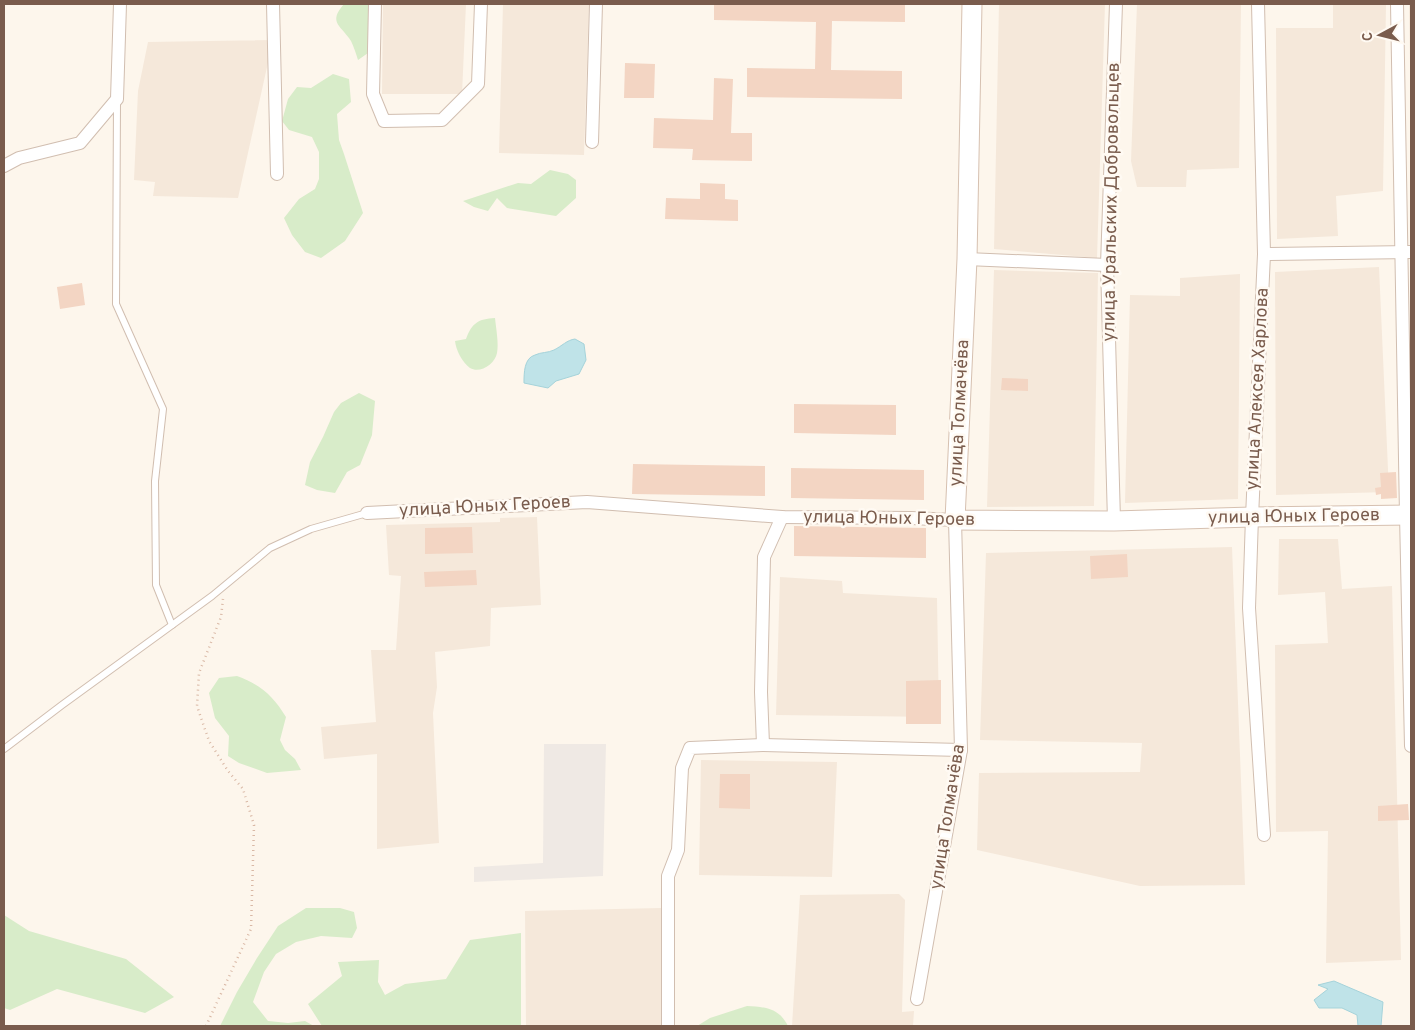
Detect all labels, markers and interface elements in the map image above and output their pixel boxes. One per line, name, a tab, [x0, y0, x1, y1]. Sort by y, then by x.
north arrow	[1355, 10, 1405, 60]
text: С	[1360, 31, 1378, 42]
street label: улица Уральских Добровольцев	[1098, 62, 1126, 342]
street label: улица Алексея Харлова	[1241, 287, 1275, 491]
street label: улица Толмачёва	[945, 339, 975, 487]
street label: улица Юных Героев	[399, 491, 571, 523]
street label: улица Юных Героев	[1208, 504, 1380, 530]
street label: улица Юных Героев	[803, 506, 975, 532]
street label: улица Толмачёва	[925, 743, 971, 891]

